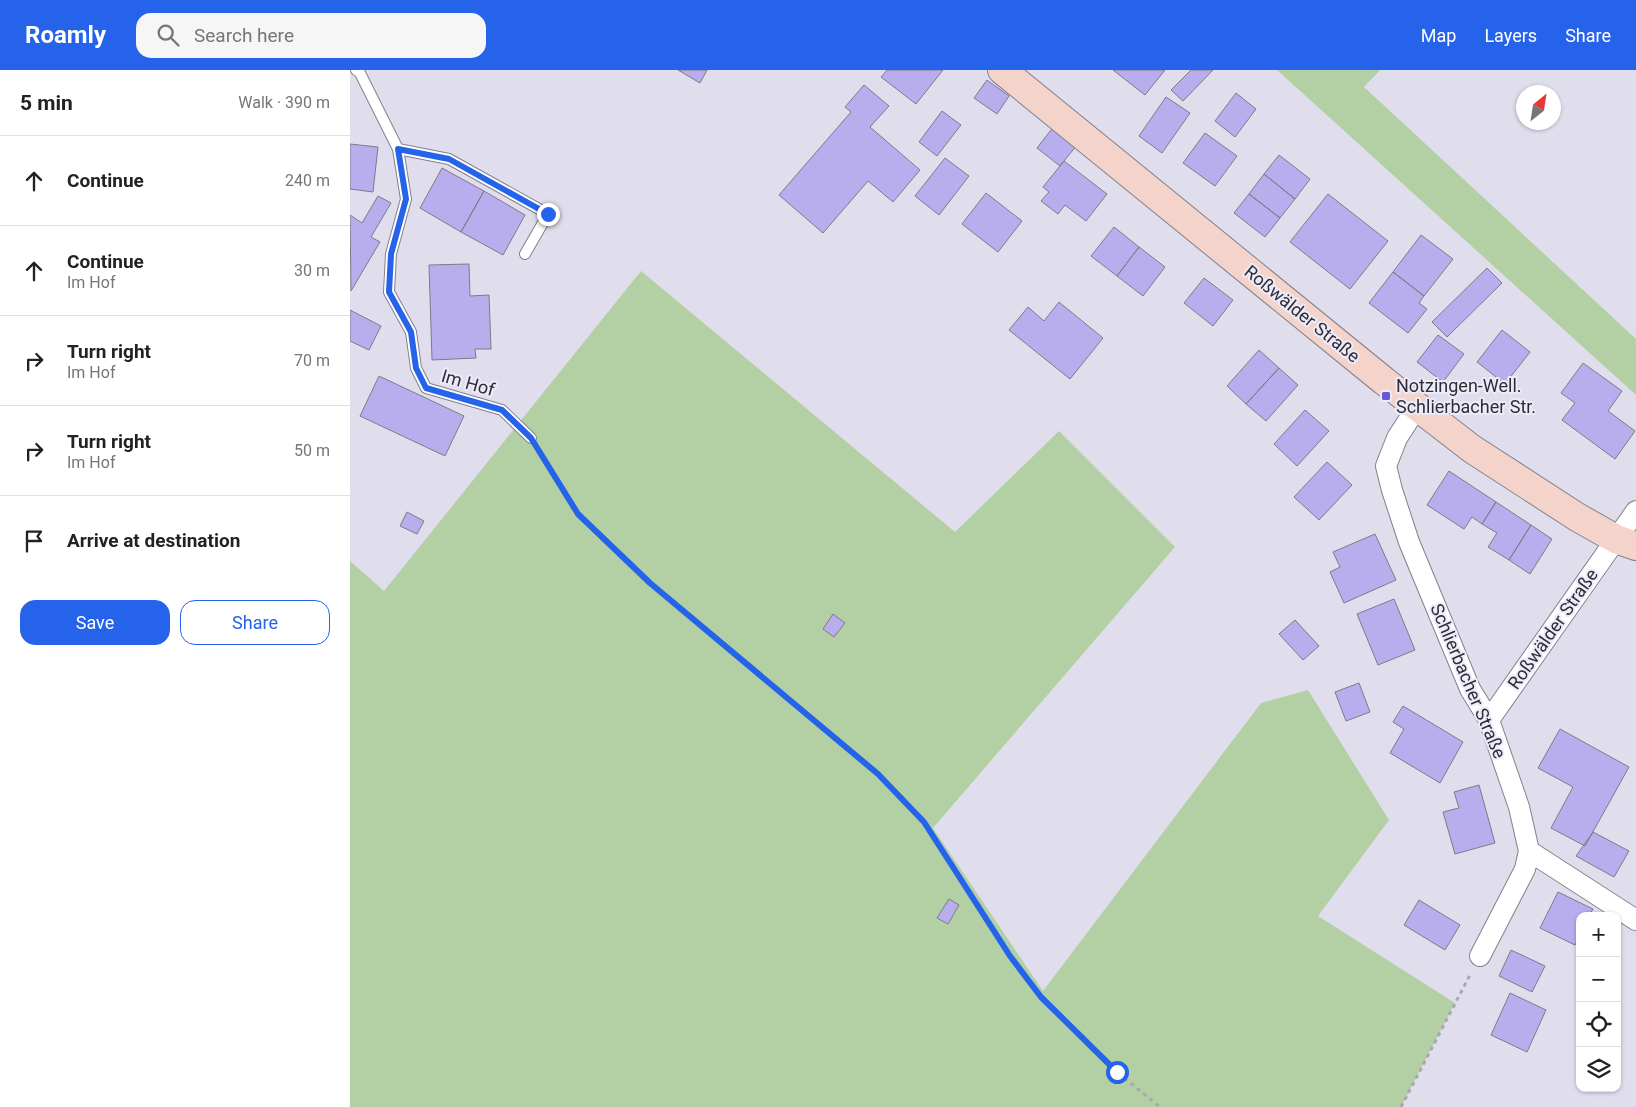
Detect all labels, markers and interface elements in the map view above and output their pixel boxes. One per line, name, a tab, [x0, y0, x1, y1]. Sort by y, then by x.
search box	[136, 13, 486, 58]
text: Roamly	[25, 21, 106, 49]
icon: search	[154, 21, 182, 49]
text: Search here	[194, 24, 294, 47]
text: Map	[1421, 25, 1456, 46]
text: Layers	[1484, 25, 1537, 46]
text: Share	[1565, 25, 1611, 46]
north arrow	[1516, 85, 1561, 130]
text: 5 min	[20, 91, 73, 115]
text: Walk · 390 m	[238, 93, 330, 112]
icon: ahead	[20, 167, 48, 195]
text: Continue	[67, 169, 144, 192]
text: 240 m	[285, 171, 330, 190]
route end	[537, 203, 560, 226]
text: Continue	[67, 250, 144, 273]
icon: ahead	[20, 257, 48, 285]
text: 30 m	[294, 261, 330, 280]
street label: Roßwälder Straße	[1240, 261, 1364, 367]
text: Im Hof	[67, 273, 115, 292]
text: Turn right	[67, 340, 151, 363]
icon: right	[20, 347, 48, 375]
text: 70 m	[294, 351, 330, 370]
text: Im Hof	[67, 363, 115, 382]
street label: Im Hof	[439, 365, 498, 400]
place label: Notzingen-Well. Schlierbacher Str.	[1396, 375, 1536, 417]
marker: Notzingen-Well. Schlierbacher Str.	[1380, 390, 1392, 402]
text: Turn right	[67, 430, 151, 453]
icon: right	[20, 437, 48, 465]
text: 50 m	[294, 441, 330, 460]
text: Im Hof	[67, 453, 115, 472]
icon: arrive	[20, 527, 48, 555]
text: Arrive at destination	[67, 529, 240, 552]
street label: Roßwälder Straße	[1503, 564, 1602, 693]
button: Save	[20, 600, 170, 645]
button: Share	[180, 600, 330, 645]
street label: Schlierbacher Straße	[1426, 600, 1511, 761]
map controls	[1576, 912, 1621, 1092]
button: +	[1576, 912, 1621, 957]
button: −	[1576, 957, 1621, 1002]
button: locate	[1576, 1002, 1621, 1047]
button: layers	[1576, 1047, 1621, 1092]
route start	[1106, 1061, 1129, 1084]

